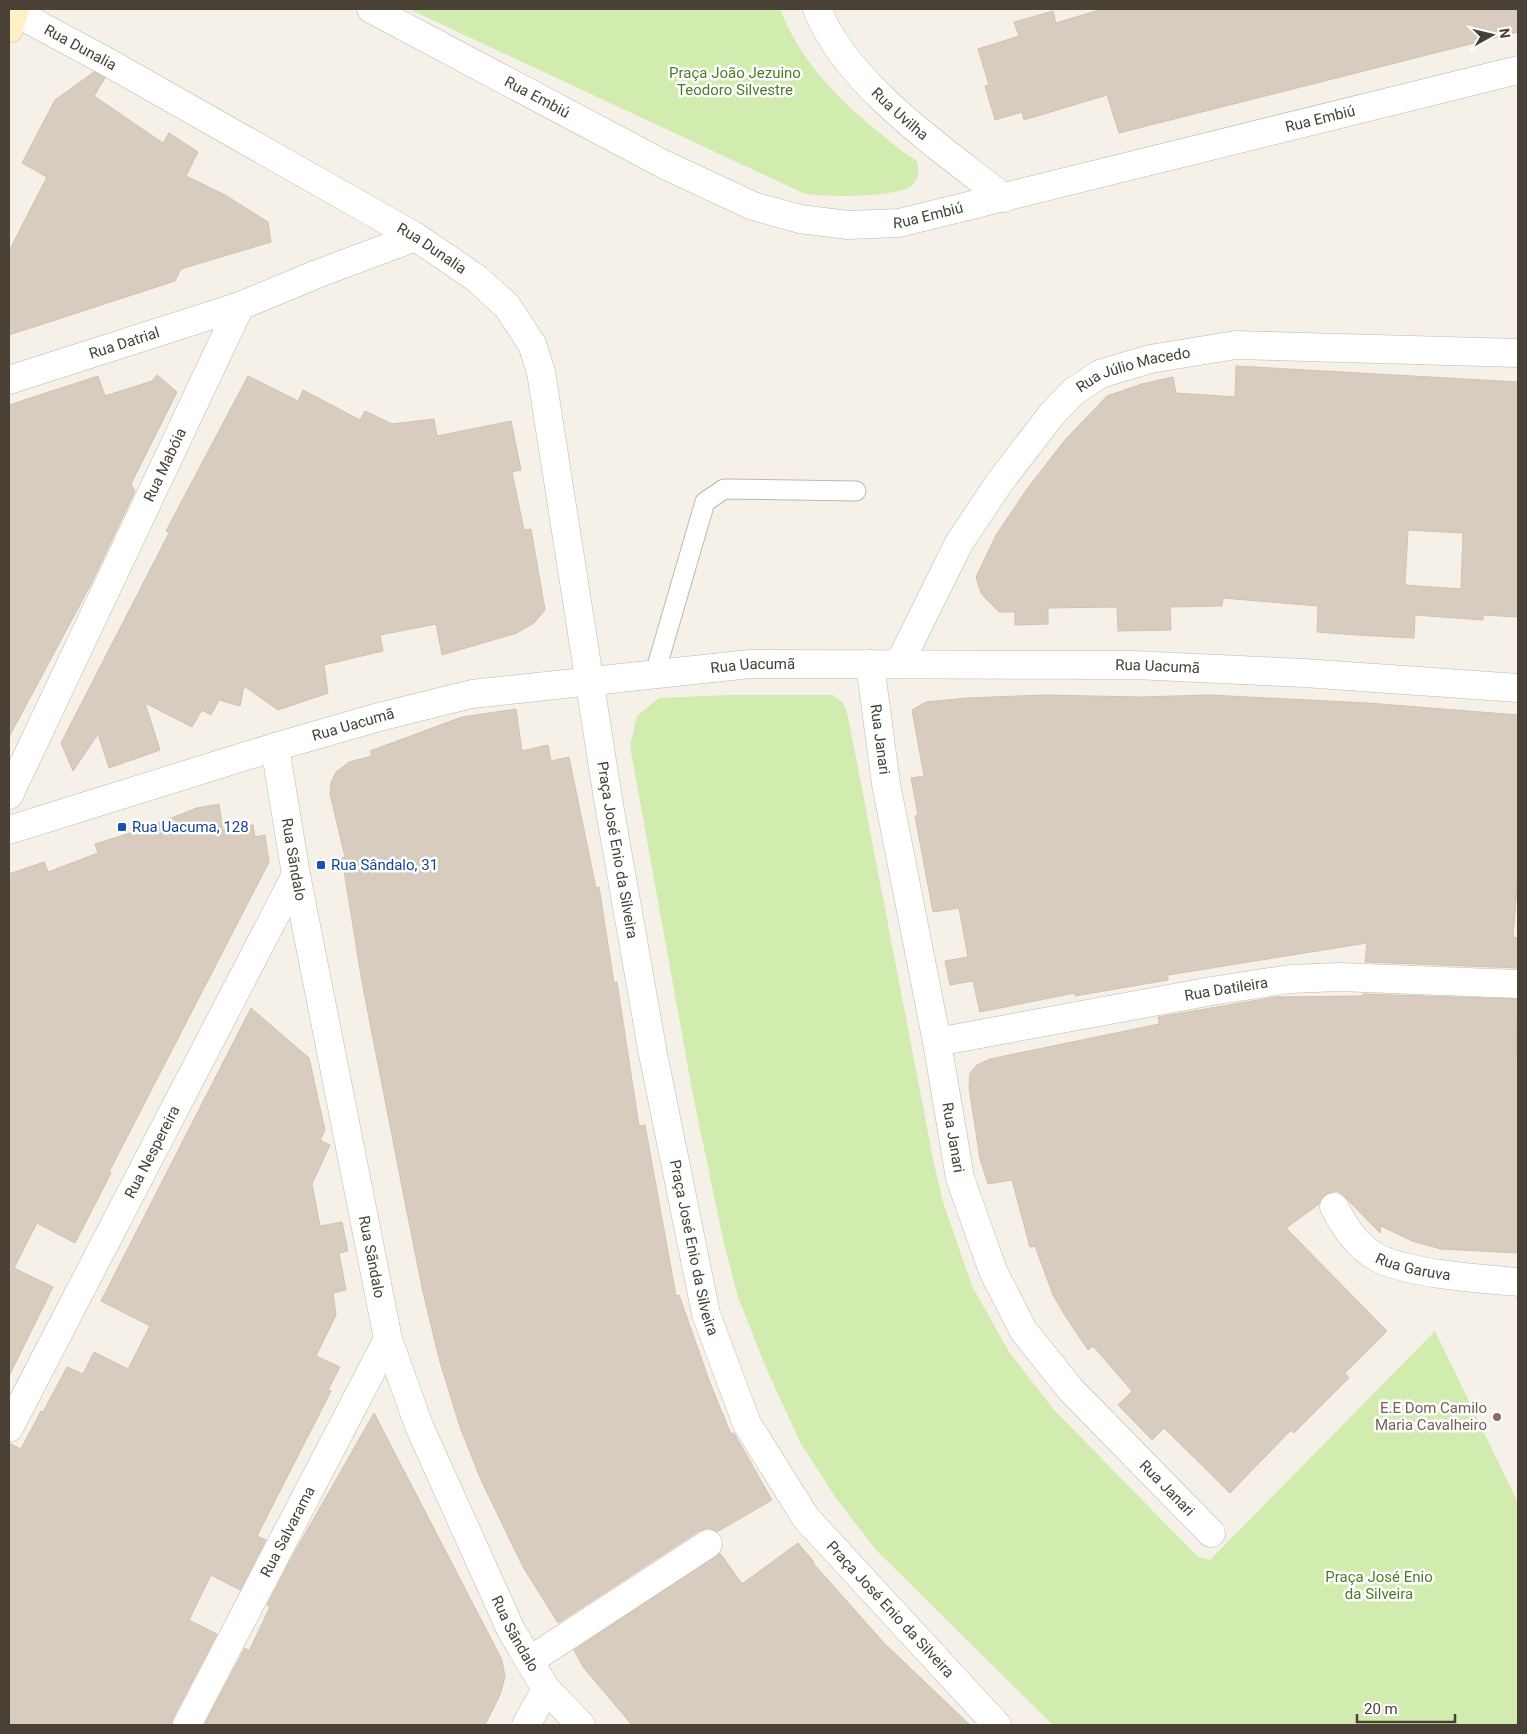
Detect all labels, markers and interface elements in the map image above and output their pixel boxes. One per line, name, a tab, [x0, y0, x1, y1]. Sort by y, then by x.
north arrow	[1467, 10, 1517, 60]
street label: Rua Dunalia	[41, 21, 120, 74]
text: N	[1496, 27, 1513, 39]
park label: Praça João Jezuino Teodoro Silvestre	[669, 64, 801, 99]
street label: Rua Embiú	[501, 72, 573, 122]
street label: Rua Uvilha	[868, 84, 932, 144]
street label: Rua Embiú	[1283, 102, 1357, 136]
street label: Rua Embiú	[893, 199, 965, 232]
street label: Rua Dunalia	[394, 219, 470, 278]
street label: Rua Datrial	[87, 323, 162, 363]
street label: Rua Júlio Macedo	[1073, 344, 1192, 396]
street label: Rua Mabóia	[140, 425, 190, 505]
street label: Rua Uacumã	[710, 655, 795, 677]
street label: Rua Uacumã	[1115, 656, 1200, 677]
street label: Rua Janari	[866, 703, 894, 776]
street label: Rua Uacumã	[310, 705, 396, 745]
street label: Praça José Enio da Silveira	[593, 760, 641, 940]
street label: Rua Sãndalo	[278, 817, 310, 902]
place label: Rua Uacuma, 128	[132, 818, 249, 836]
marker: Rua Uacuma, 128	[116, 821, 128, 833]
place label: Rua Sândalo, 31	[331, 856, 438, 874]
marker: Rua Sândalo, 31	[315, 859, 327, 871]
street label: Rua Datileira	[1183, 974, 1269, 1005]
street label: Rua Janari	[938, 1101, 968, 1174]
street label: Rua Nespereira	[121, 1103, 184, 1201]
street label: Praça José Enio da Silveira	[666, 1158, 722, 1338]
street label: Rua Sãndalo	[355, 1214, 389, 1300]
street label: Rua Garuva	[1373, 1249, 1452, 1284]
place label: E.E Dom Camilo Maria Cavalheiro	[1375, 1399, 1487, 1434]
marker: E.E Dom Camilo Maria Cavalheiro	[1491, 1411, 1503, 1423]
street label: Rua Janari	[1136, 1456, 1198, 1520]
street label: Rua Salvarama	[257, 1483, 319, 1580]
street label: Praça José Enio da Silveira	[823, 1537, 958, 1681]
park label: Praça José Enio da Silveira	[1325, 1568, 1433, 1603]
street label: Rua Sãndalo	[488, 1593, 543, 1675]
scale bar	[1357, 1692, 1454, 1724]
text: 20 m	[1364, 1700, 1398, 1718]

